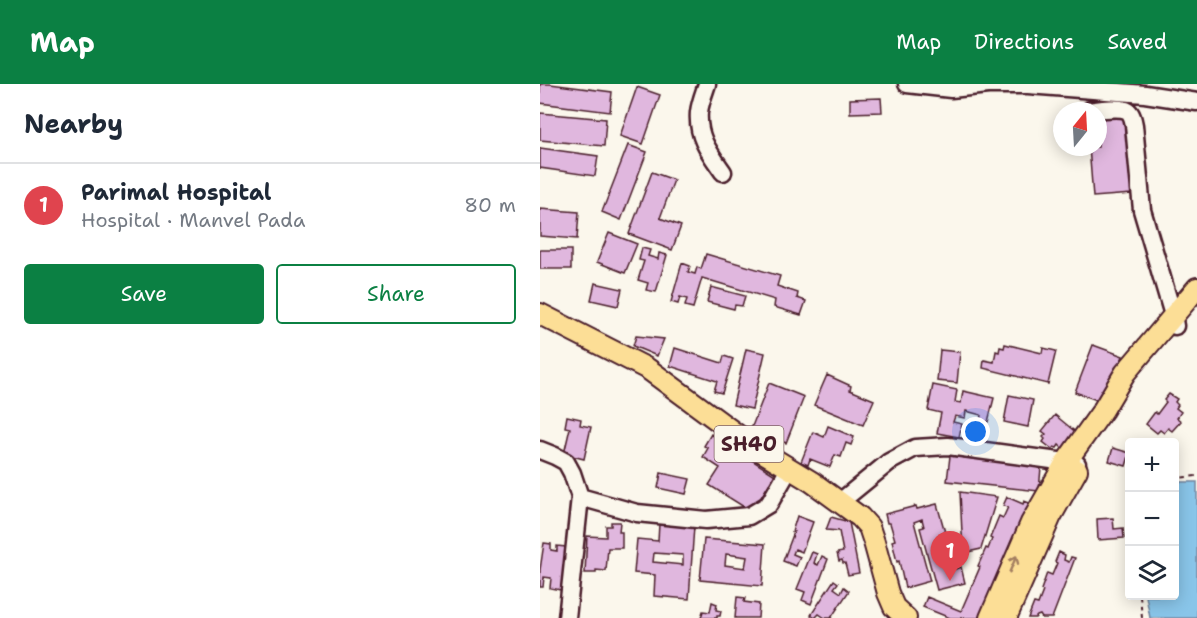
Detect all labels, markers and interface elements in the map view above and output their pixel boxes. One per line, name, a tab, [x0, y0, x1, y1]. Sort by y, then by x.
text: Map	[30, 23, 95, 61]
text: Map	[896, 28, 941, 56]
text: Directions	[974, 28, 1074, 56]
text: Saved	[1107, 28, 1167, 56]
north arrow	[1053, 102, 1107, 156]
text: Nearby	[24, 106, 123, 141]
text: Parimal Hospital	[81, 178, 271, 207]
text: 1	[39, 192, 48, 218]
text: 80 m	[464, 192, 516, 218]
text: Hospital · Manvel Pada	[81, 207, 305, 233]
button: Save	[24, 264, 264, 324]
button: Share	[276, 264, 516, 324]
your location	[961, 417, 990, 446]
road number: SH40	[714, 426, 784, 462]
map controls	[1125, 438, 1179, 600]
button: +	[1125, 438, 1179, 492]
button: −	[1125, 492, 1179, 546]
pin: 1	[930, 532, 970, 581]
button: layers	[1125, 546, 1179, 600]
one-way arrow	[1008, 556, 1019, 574]

